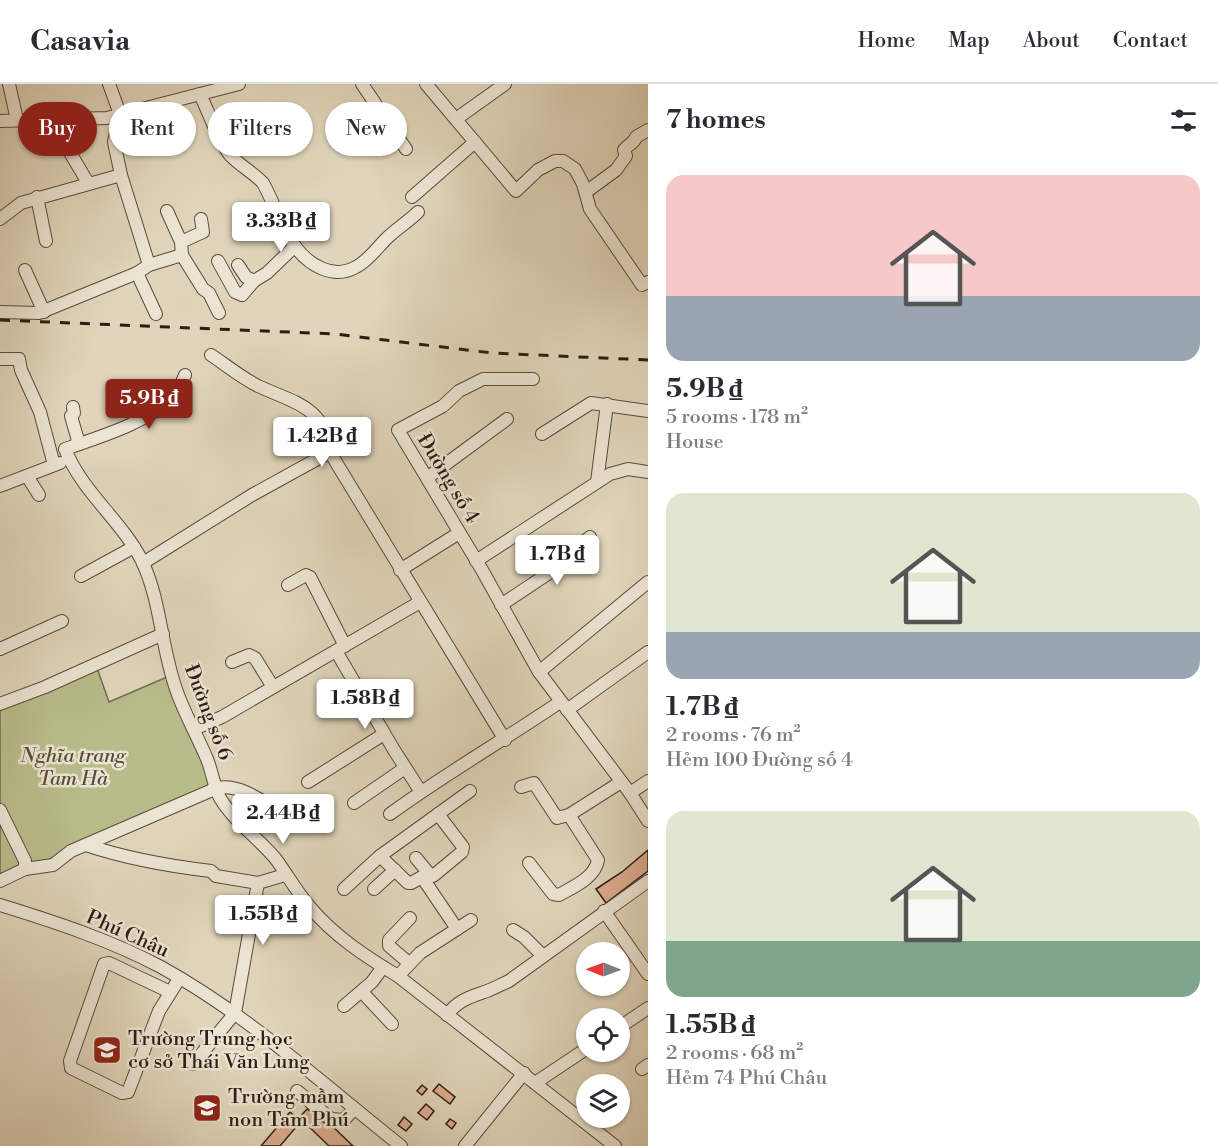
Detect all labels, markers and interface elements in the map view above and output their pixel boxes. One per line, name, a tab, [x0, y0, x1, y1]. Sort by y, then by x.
text: Casavia	[30, 24, 130, 59]
text: Home	[858, 28, 915, 54]
text: Map	[948, 28, 990, 54]
text: About	[1023, 28, 1080, 54]
text: Contact	[1113, 28, 1188, 54]
chip: Buy	[18, 102, 97, 156]
chip: Rent	[109, 102, 196, 156]
chip: Filters	[208, 102, 313, 156]
chip: New	[325, 102, 407, 156]
text: 7 homes	[666, 104, 766, 136]
icon: filters	[1167, 104, 1200, 137]
pin: 3.33B ₫	[226, 202, 336, 253]
text: 3.33B ₫	[246, 209, 316, 234]
icon: home	[879, 214, 987, 322]
text: 5.9B ₫	[666, 373, 743, 405]
pin: 5.9B ₫	[100, 379, 198, 430]
text: 5.9B ₫	[120, 386, 178, 411]
text: 5 rooms · 178 m²	[666, 405, 808, 430]
pin: 1.42B ₫	[267, 417, 377, 468]
text: 1.42B ₫	[287, 424, 357, 449]
street label: Đường số 4	[411, 429, 484, 528]
text: House	[666, 430, 724, 455]
icon: home	[879, 532, 987, 640]
pin: 1.7B ₫	[508, 535, 606, 586]
text: 1.7B ₫	[529, 542, 585, 567]
street label: Đường số 6	[178, 661, 237, 764]
pin: 1.58B ₫	[310, 679, 420, 730]
text: 1.58B ₫	[331, 686, 399, 711]
text: 1.7B ₫	[666, 691, 738, 723]
text: 2 rooms · 76 m²	[666, 723, 800, 748]
park label: Nghĩa trang Tam Hà	[19, 744, 127, 792]
text: Hẻm 100 Đường số 4	[666, 748, 853, 773]
pin: 2.44B ₫	[228, 794, 338, 845]
text: 2.44B ₫	[246, 801, 320, 826]
icon: home	[879, 850, 987, 958]
pin: 1.55B ₫	[208, 895, 318, 946]
text: 1.55B ₫	[229, 902, 297, 927]
street label: Phú Châu	[82, 905, 173, 964]
north arrow	[576, 942, 630, 996]
map controls	[576, 942, 630, 1128]
button: locate	[576, 1008, 630, 1062]
text: 1.55B ₫	[666, 1009, 755, 1041]
place label: Trường Trung học cơ sở Thái Văn Lung	[128, 1027, 310, 1075]
school or university icon: Trường Trung học cơ sở Thái Văn Lung	[91, 1034, 123, 1066]
text: 2 rooms · 68 m²	[666, 1041, 803, 1066]
text: Hẻm 74 Phú Châu	[666, 1066, 827, 1091]
button: layers	[576, 1074, 630, 1128]
place label: Trường mầm non Tam Phú	[228, 1085, 349, 1133]
school or university icon: Trường mầm non Tam Phú	[191, 1092, 223, 1124]

